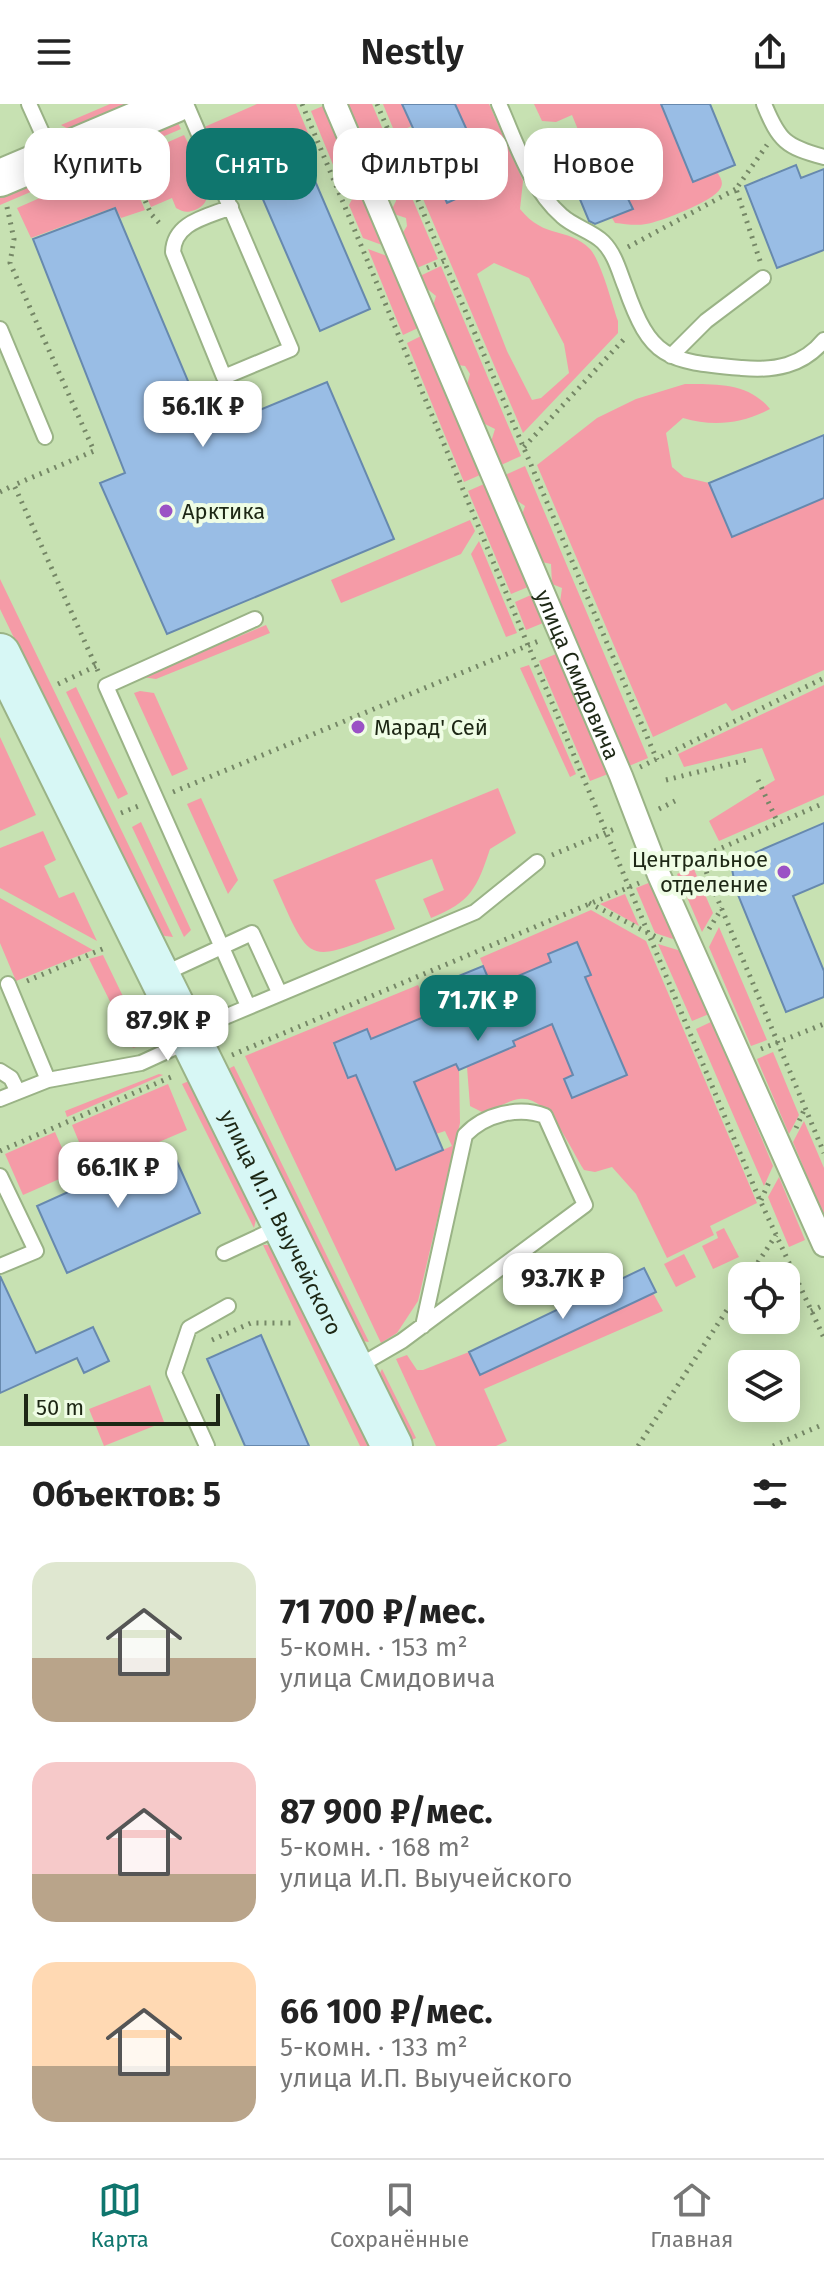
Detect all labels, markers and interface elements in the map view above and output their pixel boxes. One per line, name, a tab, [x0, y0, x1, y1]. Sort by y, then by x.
icon: menu	[32, 30, 76, 74]
text: Nestly	[360, 30, 464, 74]
icon: share	[748, 30, 792, 74]
chip: Купить	[24, 128, 170, 200]
chip: Снять	[186, 128, 317, 200]
chip: Фильтры	[333, 128, 508, 200]
chip: Новое	[524, 128, 663, 200]
pin: 56.1K ₽	[129, 381, 277, 449]
text: 56.1K ₽	[162, 391, 244, 422]
place label: Арктика	[182, 498, 265, 525]
marker: Арктика	[157, 502, 175, 520]
street label: улица Смидовича	[529, 586, 625, 764]
place label: Марад' Сей	[374, 714, 488, 741]
marker: Марад' Сей	[349, 718, 367, 736]
place label: Центральное отделение	[632, 846, 768, 898]
marker: Центральное отделение	[775, 863, 793, 881]
pin: 71.7K ₽	[404, 975, 552, 1043]
text: 71.7K ₽	[438, 985, 518, 1016]
pin: 87.9K ₽	[94, 995, 242, 1063]
text: 87.9K ₽	[125, 1005, 211, 1036]
street label: улица И.П. Выучейского	[214, 1105, 348, 1339]
pin: 66.1K ₽	[44, 1142, 192, 1210]
text: 66.1K ₽	[76, 1152, 160, 1183]
pin: 93.7K ₽	[489, 1253, 637, 1321]
map controls	[728, 1262, 800, 1422]
button: locate	[728, 1262, 800, 1334]
text: 93.7K ₽	[521, 1263, 605, 1294]
button: layers	[728, 1350, 800, 1422]
scale bar	[24, 1390, 220, 1426]
text: 50 m	[36, 1394, 84, 1421]
icon: filters	[748, 1472, 792, 1516]
text: Объектов: 5	[32, 1474, 221, 1515]
text: 71 700 ₽/мес.	[280, 1591, 485, 1632]
icon: home	[96, 1594, 192, 1690]
text: 5-комн. · 153 m²	[280, 1632, 468, 1663]
text: улица Смидовича	[280, 1663, 495, 1694]
text: 87 900 ₽/мес.	[280, 1791, 493, 1832]
icon: home	[96, 1794, 192, 1890]
text: 5-комн. · 168 m²	[280, 1832, 470, 1863]
text: улица И.П. Выучейского	[280, 1863, 572, 1894]
text: 66 100 ₽/мес.	[280, 1991, 493, 2032]
icon: home	[96, 1994, 192, 2090]
text: 5-комн. · 133 m²	[280, 2032, 468, 2063]
text: улица И.П. Выучейского	[280, 2063, 572, 2094]
tab: Карта	[91, 2178, 149, 2253]
tab: Сохранённые	[330, 2178, 469, 2253]
tab: Главная	[650, 2178, 733, 2253]

